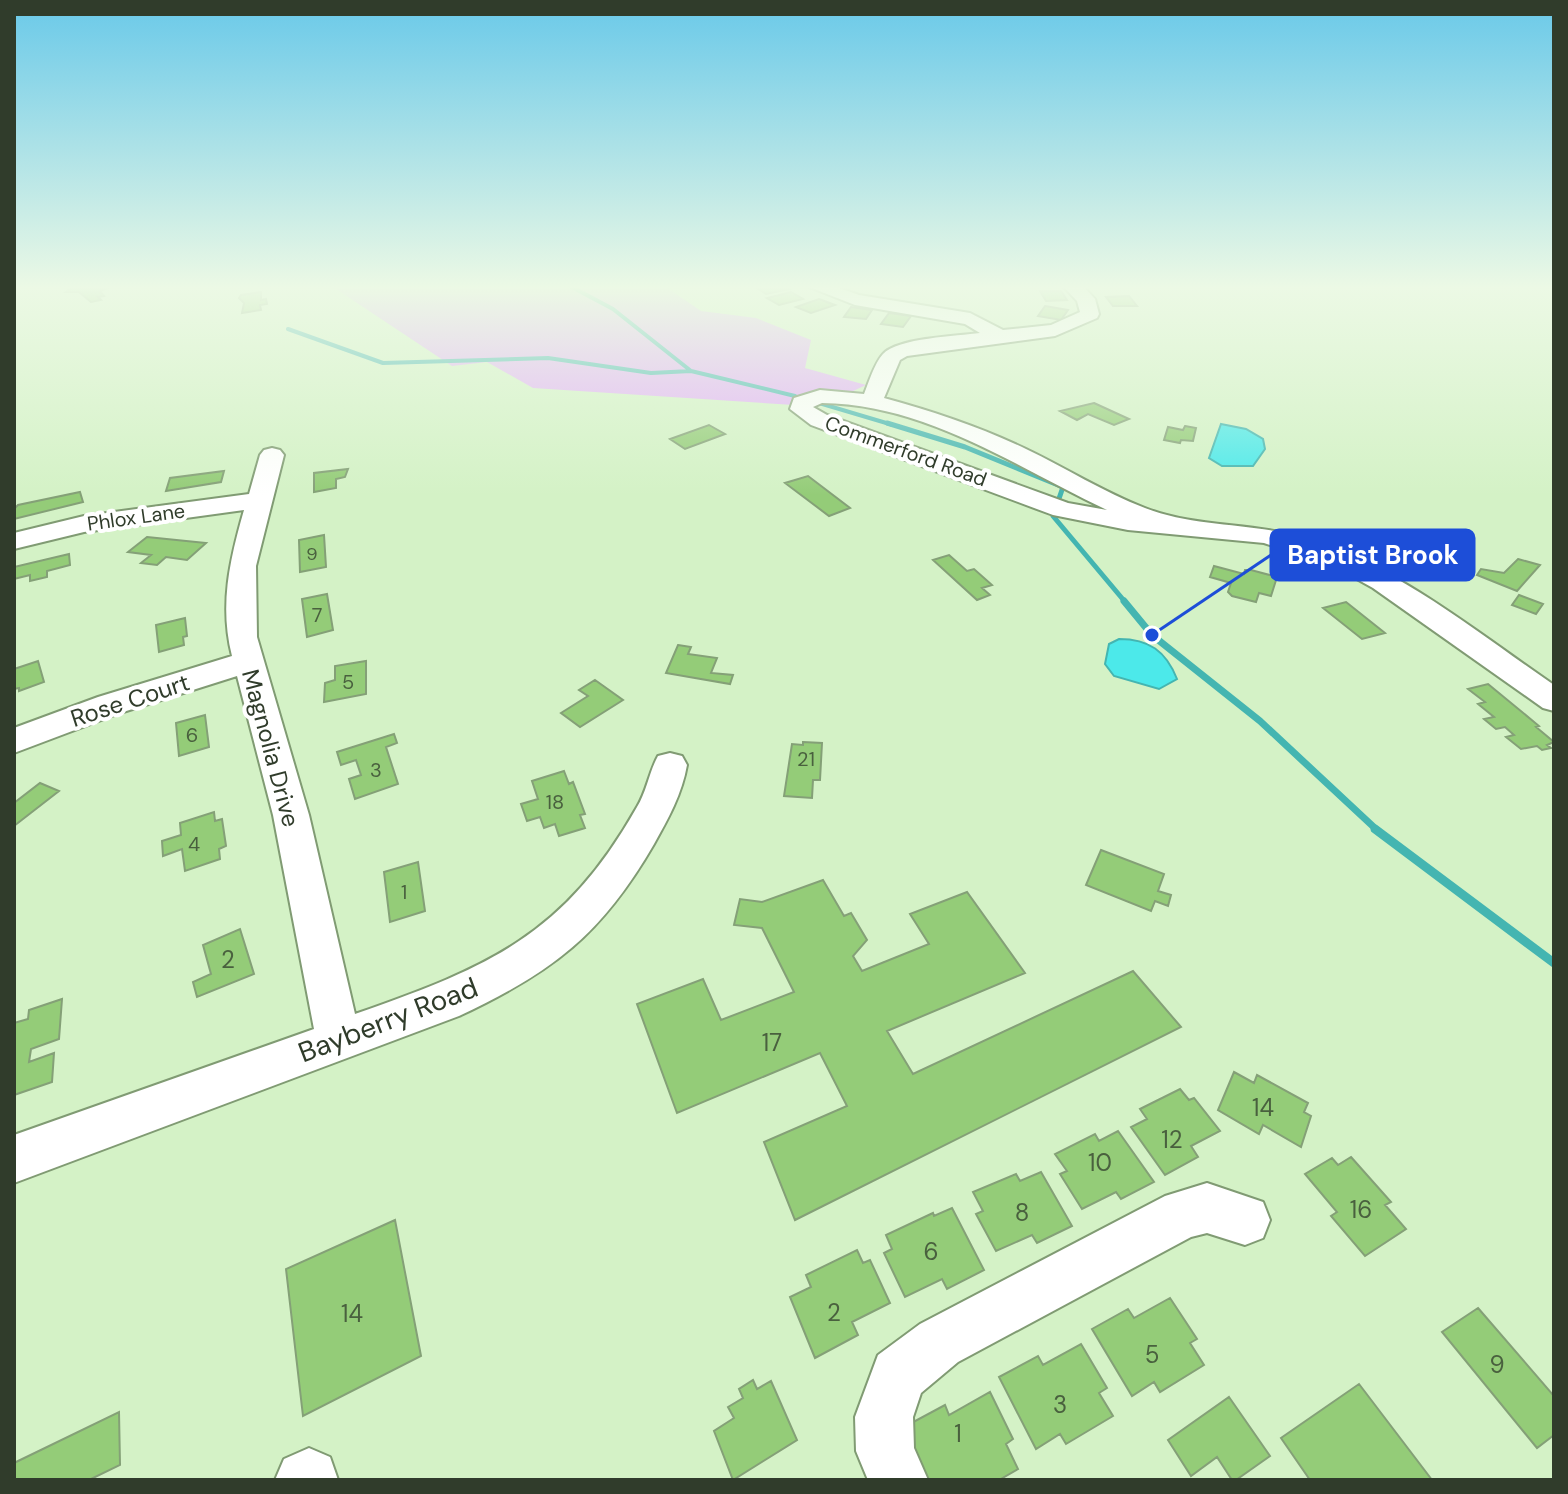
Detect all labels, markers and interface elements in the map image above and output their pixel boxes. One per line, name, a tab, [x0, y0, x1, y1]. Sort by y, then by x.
street label: Commerford Road	[822, 410, 990, 492]
street label: Phlox Lane	[85, 497, 187, 537]
callout: Baptist Brook	[1271, 530, 1474, 580]
text: Baptist Brook	[1287, 538, 1459, 572]
house number: 9	[306, 542, 318, 566]
house number: 7	[312, 602, 322, 628]
street label: Rose Court	[67, 666, 193, 734]
street label: Magnolia Drive	[235, 666, 307, 830]
house number: 5	[342, 669, 354, 695]
house number: 6	[186, 722, 198, 748]
house number: 21	[797, 746, 815, 772]
house number: 3	[370, 757, 382, 783]
house number: 18	[546, 789, 564, 815]
house number: 4	[188, 831, 200, 857]
house number: 1	[401, 879, 407, 905]
house number: 2	[221, 944, 235, 975]
street label: Bayberry Road	[293, 969, 483, 1071]
house number: 17	[762, 1027, 782, 1058]
house number: 14	[1252, 1092, 1274, 1123]
house number: 12	[1161, 1124, 1183, 1155]
house number: 10	[1088, 1147, 1112, 1178]
house number: 16	[1350, 1194, 1372, 1225]
house number: 8	[1015, 1197, 1029, 1228]
house number: 6	[923, 1236, 939, 1267]
house number: 2	[827, 1297, 841, 1328]
house number: 14	[341, 1298, 363, 1329]
house number: 5	[1145, 1339, 1159, 1370]
house number: 9	[1489, 1349, 1505, 1380]
house number: 3	[1053, 1389, 1067, 1420]
house number: 1	[954, 1418, 962, 1449]

